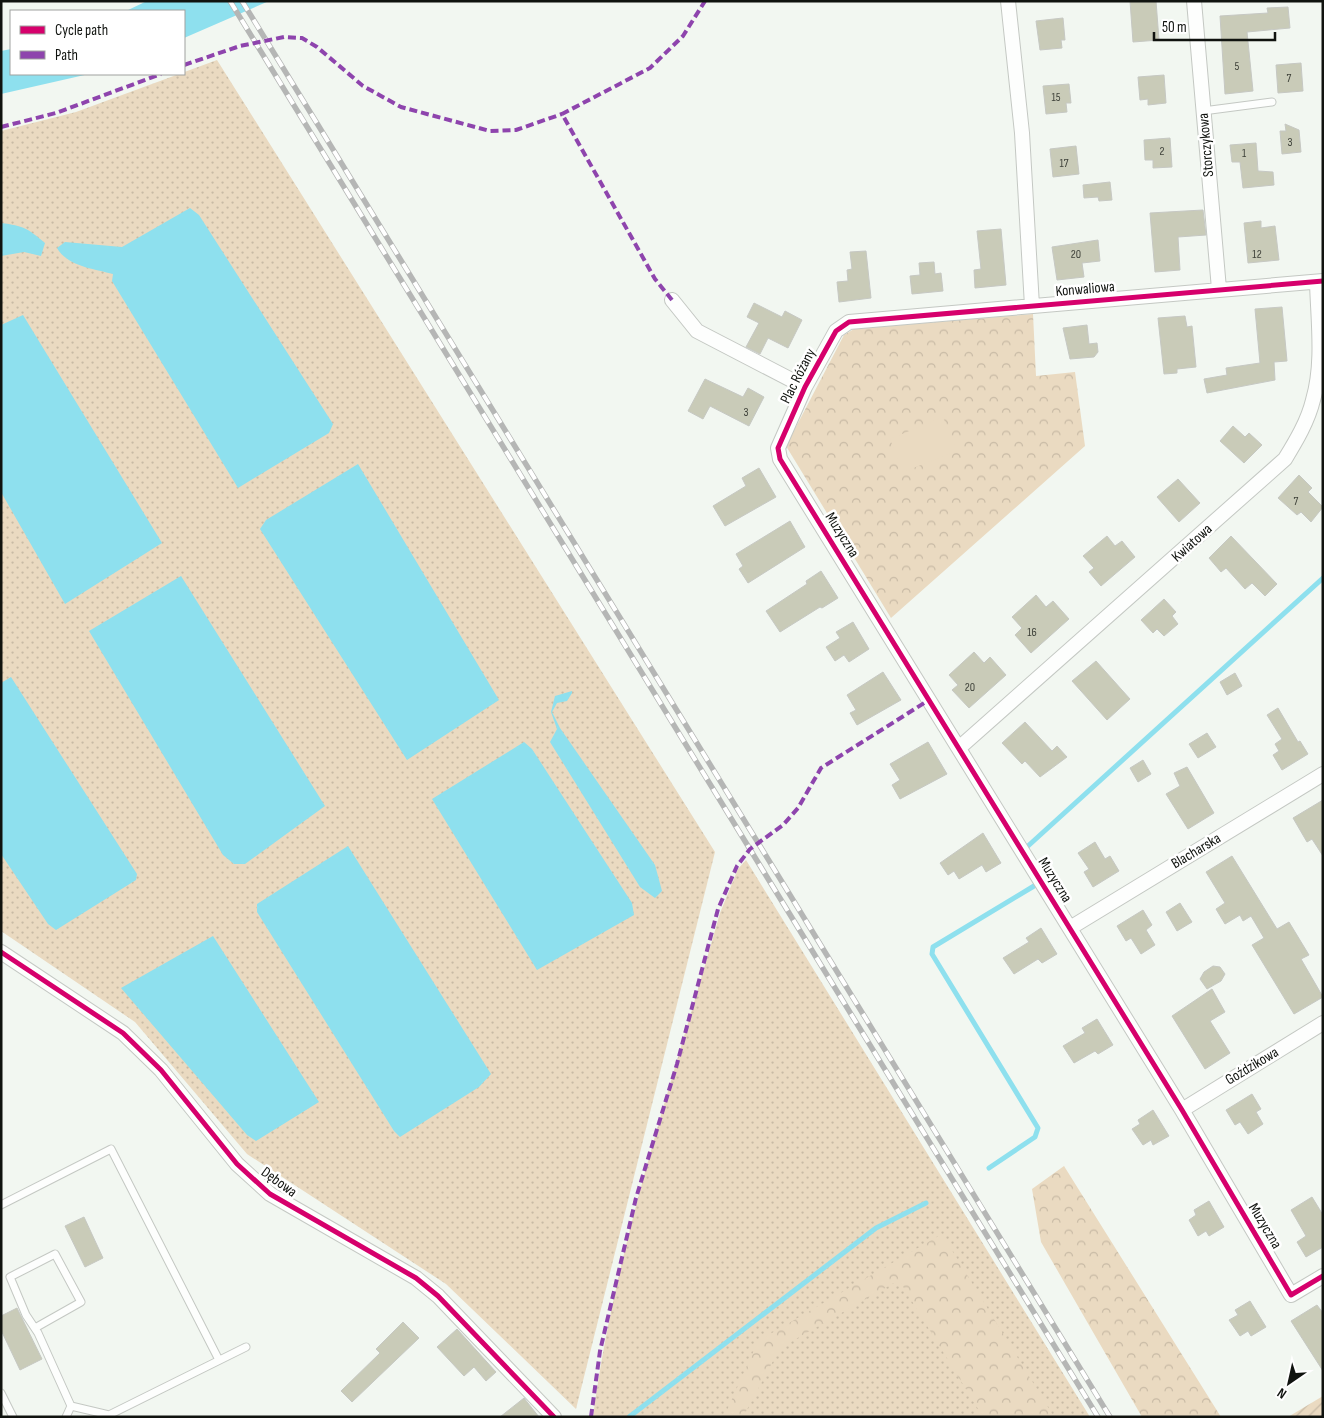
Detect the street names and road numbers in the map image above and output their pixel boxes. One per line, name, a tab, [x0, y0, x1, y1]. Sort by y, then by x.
street label: Storczykowa	[1194, 112, 1218, 178]
street label: Konwaliowa	[1055, 277, 1116, 301]
street label: Plac Różany	[776, 345, 820, 407]
street label: Muzyczna	[821, 509, 863, 561]
street label: Kwiatowa	[1168, 520, 1216, 566]
street label: Blacharska	[1168, 829, 1224, 873]
street label: Muzyczna	[1034, 854, 1076, 906]
street label: Goździkowa	[1222, 1043, 1282, 1089]
street label: Dębowa	[257, 1163, 301, 1202]
street label: Muzyczna	[1244, 1200, 1286, 1252]

